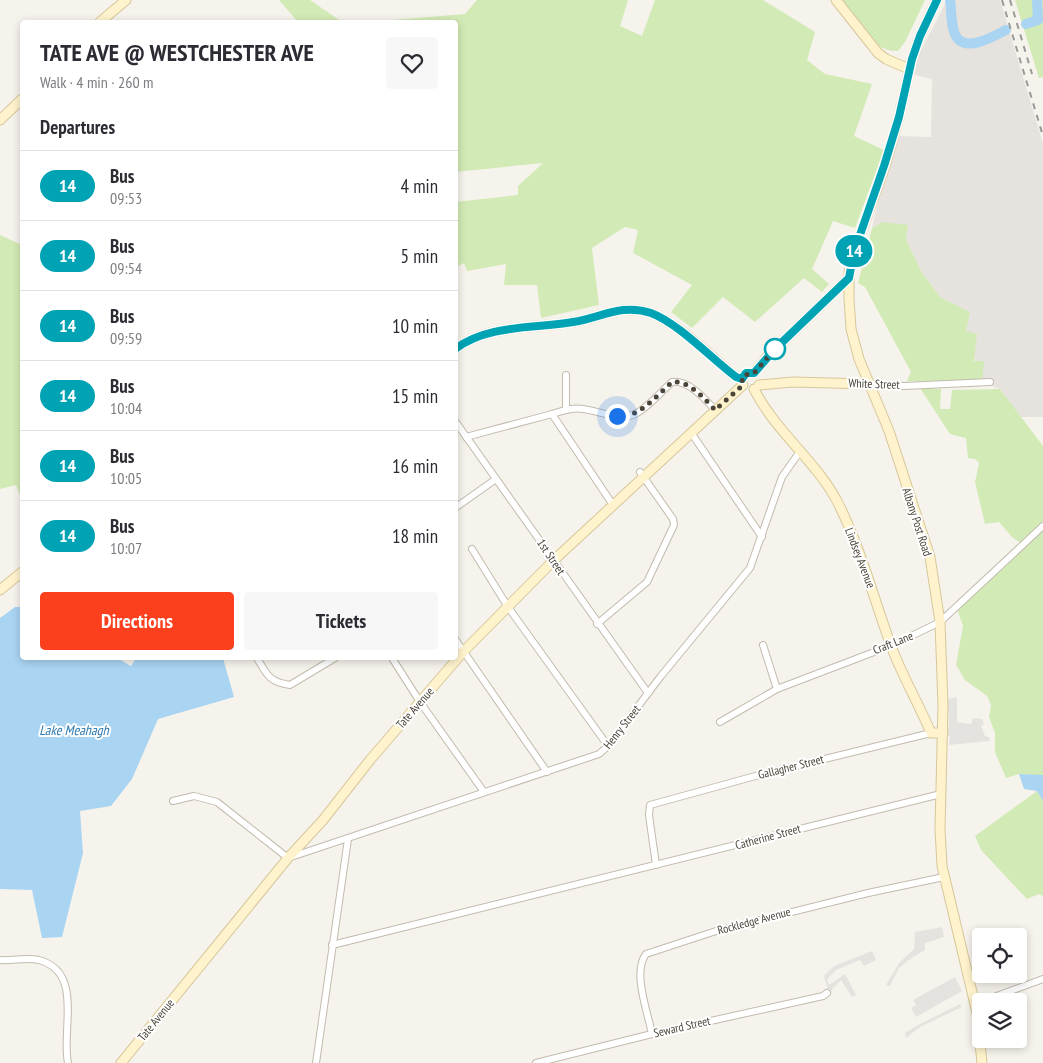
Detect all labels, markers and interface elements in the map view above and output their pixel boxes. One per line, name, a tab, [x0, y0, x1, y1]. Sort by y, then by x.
text: TATE AVE @ WESTCHESTER AVE	[40, 37, 314, 68]
button: heart	[386, 37, 438, 89]
text: Walk · 4 min · 260 m	[40, 72, 153, 92]
text: Departures	[40, 115, 115, 139]
text: Bus	[110, 164, 134, 188]
text: 14	[59, 174, 76, 197]
text: 4 min	[401, 174, 438, 198]
text: 09:53	[110, 188, 142, 208]
text: Bus	[110, 234, 134, 258]
line badge: 14	[832, 235, 876, 267]
text: 14	[845, 239, 863, 262]
text: 14	[59, 244, 76, 267]
text: 5 min	[401, 244, 438, 268]
text: 09:54	[110, 258, 142, 278]
text: Bus	[110, 304, 134, 328]
text: 14	[59, 314, 76, 337]
text: 10 min	[392, 314, 438, 338]
text: 09:59	[110, 328, 142, 348]
unlabelled marker	[764, 338, 786, 360]
text: Bus	[110, 374, 134, 398]
street label: White Street	[848, 375, 901, 392]
text: 14	[59, 384, 76, 407]
text: 15 min	[392, 384, 438, 408]
text: 10:04	[110, 398, 142, 418]
your location	[605, 404, 630, 429]
text: Bus	[110, 444, 134, 468]
text: 14	[59, 454, 76, 477]
text: 16 min	[392, 454, 438, 478]
text: 10:05	[110, 468, 142, 488]
street label: Albany Post Road	[899, 486, 936, 558]
text: Bus	[110, 514, 134, 538]
text: 14	[59, 524, 76, 547]
text: 18 min	[392, 524, 438, 548]
street label: Lindsey Avenue	[842, 525, 879, 590]
street label: 1st Street	[534, 536, 569, 578]
text: 10:07	[110, 538, 142, 558]
button: Directions	[40, 592, 234, 650]
button: Tickets	[244, 592, 438, 650]
street label: Craft Lane	[871, 628, 915, 657]
street label: Tate Avenue	[393, 684, 437, 731]
street label: Henry Street	[600, 701, 644, 752]
water label: Lake Meahagh	[39, 721, 110, 739]
street label: Gallagher Street	[756, 751, 826, 782]
street label: Catherine Street	[733, 820, 803, 852]
street label: Rockledge Avenue	[716, 904, 792, 937]
map controls	[972, 928, 1027, 1048]
button: locate	[972, 928, 1027, 983]
button: layers	[972, 993, 1027, 1048]
street label: Tate Avenue	[134, 996, 177, 1044]
street label: Seward Street	[652, 1013, 712, 1040]

